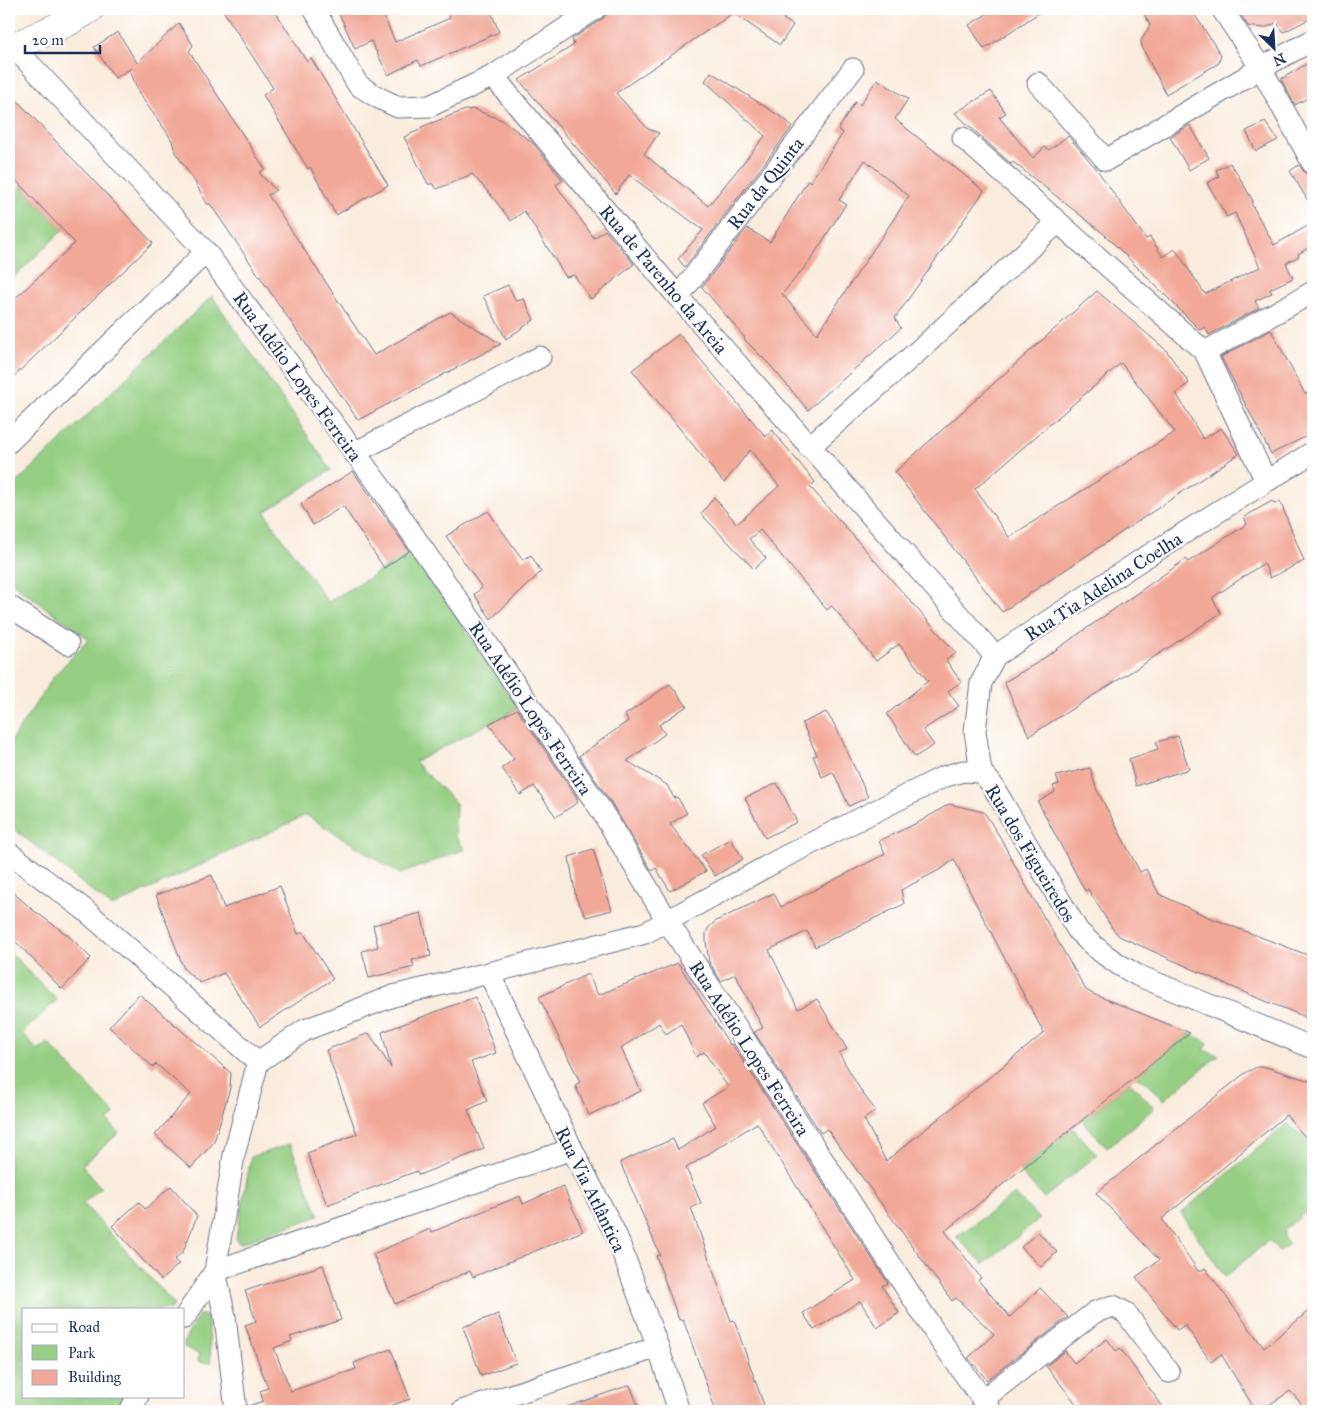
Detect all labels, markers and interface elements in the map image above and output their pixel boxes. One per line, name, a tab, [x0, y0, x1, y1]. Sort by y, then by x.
scale bar	[25, 22, 100, 54]
north arrow	[1250, 22, 1300, 72]
text: 20 m	[32, 31, 64, 49]
text: N	[1270, 49, 1288, 70]
street label: Rua da Quinta	[722, 132, 809, 234]
street label: Rua de Parenho da Areia	[595, 200, 733, 359]
street label: Rua Adélio Lopes Ferreira	[228, 287, 367, 466]
street label: Rua Tia Adelina Coelha	[1020, 526, 1187, 646]
street label: Rua Adélio Lopes Ferreira	[464, 617, 598, 800]
street label: Rua dos Figueiredos	[979, 780, 1081, 927]
street label: Rua Adélio Lopes Ferreira	[684, 956, 815, 1141]
street label: Rua Via Atlântica	[550, 1123, 631, 1257]
legend	[22, 1308, 185, 1398]
text: Road	[68, 1318, 100, 1336]
text: Park	[68, 1344, 95, 1362]
text: Building	[68, 1368, 122, 1386]

